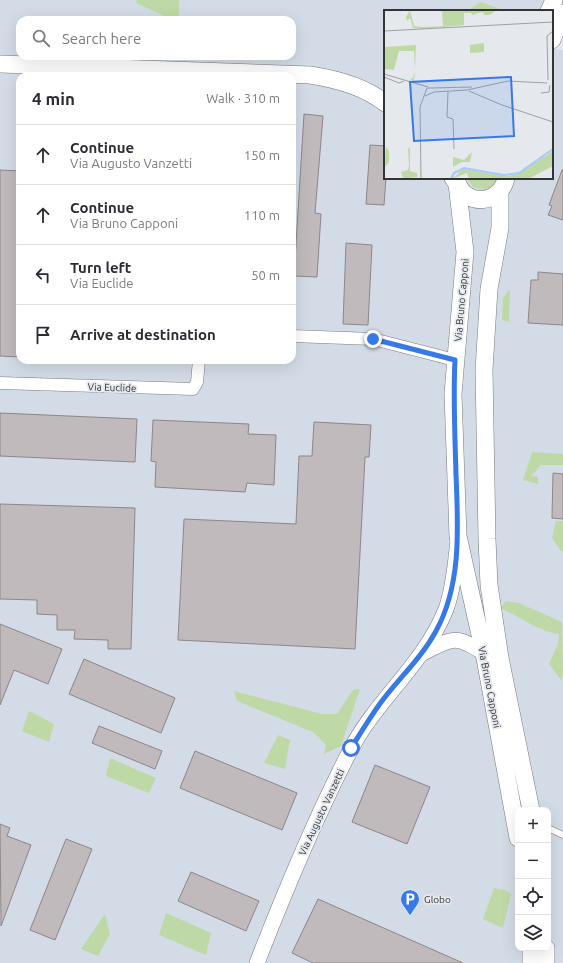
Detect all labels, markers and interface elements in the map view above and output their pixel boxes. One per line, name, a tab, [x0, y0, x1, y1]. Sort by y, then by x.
inset map	[384, 10, 553, 179]
search box	[16, 16, 296, 60]
icon: search	[30, 27, 52, 49]
text: Search here	[62, 30, 141, 47]
text: 4 min	[32, 89, 75, 108]
text: Walk · 310 m	[206, 91, 280, 105]
text: Continue	[70, 139, 134, 156]
icon: ahead	[32, 144, 54, 166]
text: 150 m	[244, 148, 280, 162]
text: Via Augusto Vanzetti	[70, 156, 192, 170]
text: Continue	[70, 199, 134, 216]
icon: ahead	[32, 204, 54, 226]
text: 110 m	[244, 208, 280, 222]
text: Via Bruno Capponi	[70, 216, 178, 230]
street label: Via Bruno Capponi	[452, 258, 471, 342]
text: Turn left	[70, 259, 131, 276]
icon: left	[32, 264, 54, 286]
text: 50 m	[251, 268, 280, 282]
text: Via Euclide	[70, 276, 134, 290]
icon: arrive	[32, 324, 54, 346]
text: Arrive at destination	[70, 326, 216, 343]
route end	[364, 330, 382, 348]
street label: Via Euclide	[87, 381, 137, 394]
street label: Via Bruno Capponi	[476, 645, 503, 729]
route start	[342, 739, 360, 757]
street label: Via Augusto Vanzetti	[297, 767, 346, 857]
map controls	[515, 807, 551, 951]
button: +	[515, 807, 551, 843]
button: −	[515, 843, 551, 879]
button: locate	[515, 879, 551, 915]
parking icon: Globo	[399, 888, 421, 916]
place label: Globo	[424, 894, 451, 905]
button: layers	[515, 915, 551, 951]

